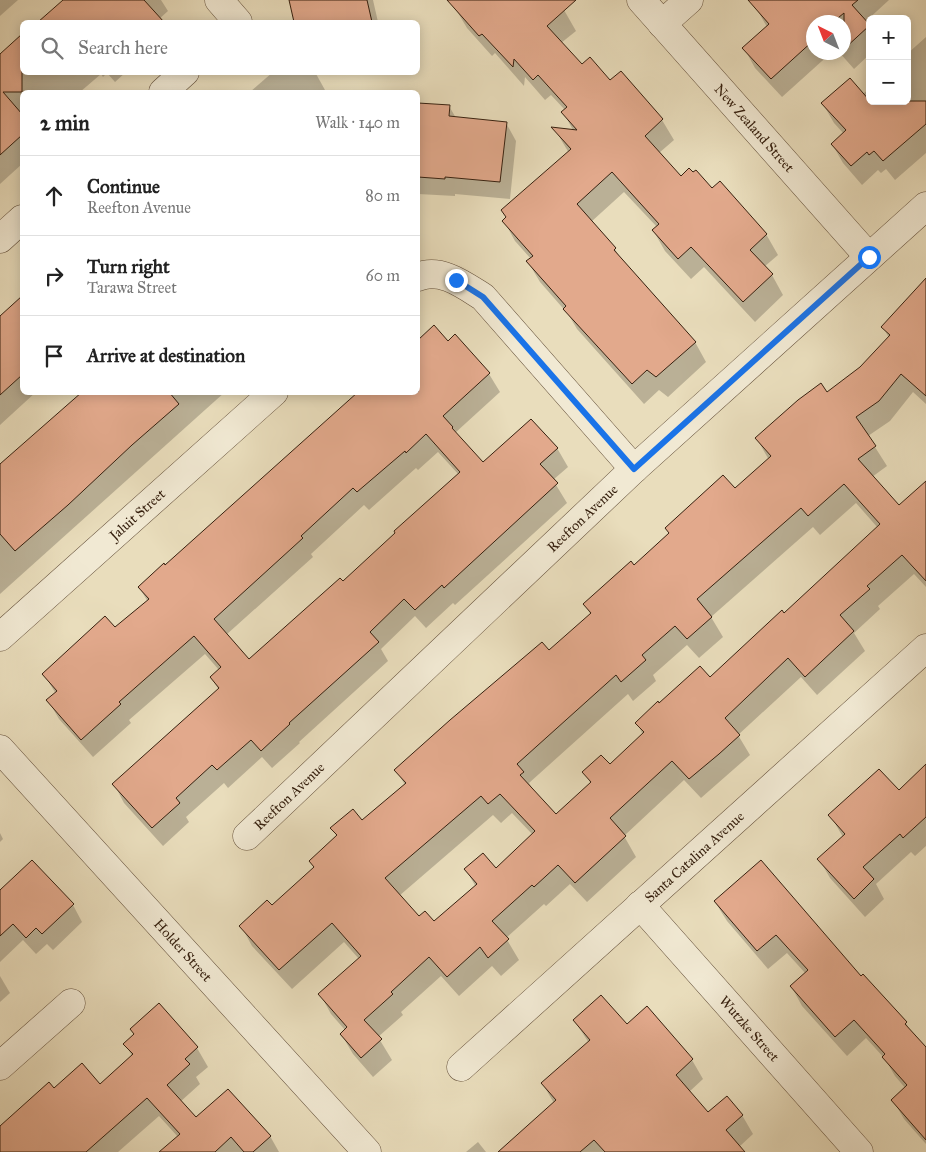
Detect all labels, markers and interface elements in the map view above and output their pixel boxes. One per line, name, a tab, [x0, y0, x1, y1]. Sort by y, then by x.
north arrow	[806, 15, 851, 60]
map controls	[866, 15, 911, 105]
button: +	[866, 15, 911, 60]
search box	[20, 20, 420, 75]
icon: search	[38, 34, 66, 62]
text: Search here	[78, 36, 168, 59]
button: −	[866, 60, 911, 105]
street label: New Zealand Street	[711, 80, 798, 176]
text: 2 min	[40, 110, 90, 136]
text: Walk · 140 m	[315, 113, 400, 132]
text: Continue	[87, 175, 160, 198]
icon: ahead	[40, 182, 68, 210]
text: 80 m	[365, 186, 400, 205]
text: Reefton Avenue	[87, 198, 191, 217]
route start	[858, 246, 881, 269]
text: Turn right	[87, 255, 170, 278]
icon: right	[40, 262, 68, 290]
text: 60 m	[366, 266, 400, 285]
route end	[445, 269, 468, 292]
text: Tarawa Street	[87, 278, 177, 297]
icon: arrive	[40, 342, 68, 370]
text: Arrive at destination	[87, 344, 245, 367]
street label: Reefton Avenue	[543, 481, 621, 556]
street label: Jaluit Street	[104, 485, 169, 546]
street label: Reefton Avenue	[250, 759, 328, 834]
street label: Santa Catalina Avenue	[641, 808, 748, 906]
street label: Holder Street	[150, 915, 216, 985]
street label: Wutzke Street	[716, 992, 783, 1065]

